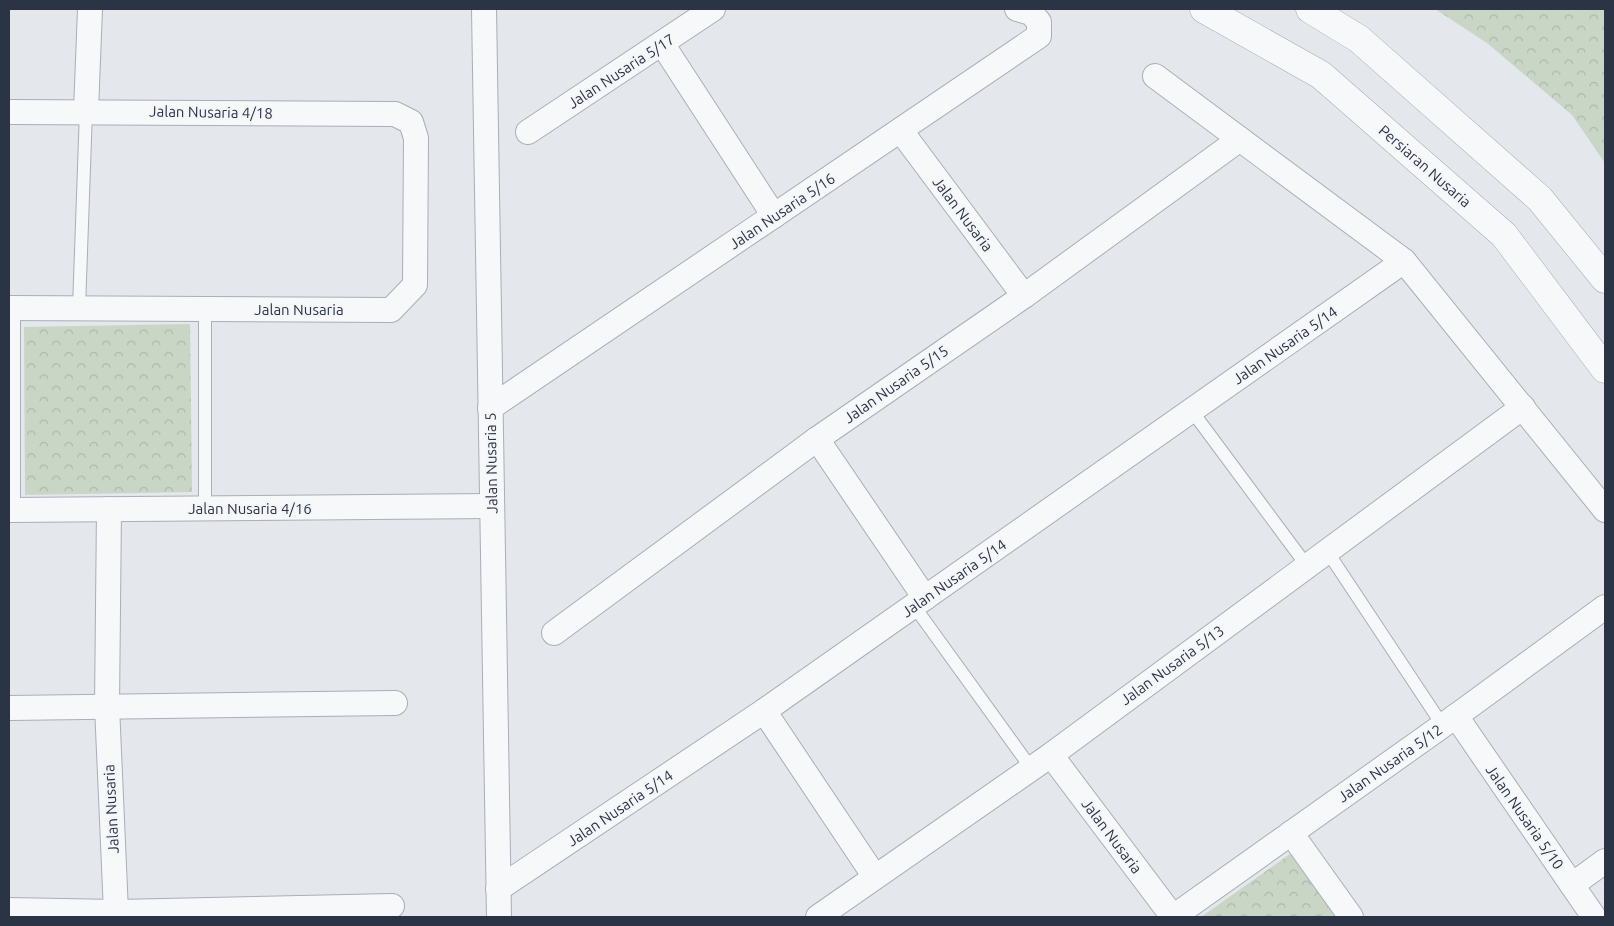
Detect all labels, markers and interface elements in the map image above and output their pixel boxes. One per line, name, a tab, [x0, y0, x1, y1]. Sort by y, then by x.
street label: Jalan Nusaria 5/17	[565, 30, 677, 112]
street label: Jalan Nusaria 4/18	[149, 102, 273, 122]
street label: Persiaran Nusaria	[1375, 121, 1475, 211]
street label: Jalan Nusaria 5/16	[726, 169, 838, 253]
street label: Jalan Nusaria	[929, 173, 997, 255]
street label: Jalan Nusaria	[254, 301, 344, 318]
street label: Jalan Nusaria 5/14	[1229, 303, 1341, 387]
street label: Jalan Nusaria 5/15	[840, 342, 952, 426]
street label: Jalan Nusaria 5	[482, 412, 500, 514]
street label: Jalan Nusaria 4/16	[188, 500, 312, 517]
street label: Jalan Nusaria 5/14	[898, 536, 1010, 620]
street label: Jalan Nusaria 5/13	[1117, 622, 1227, 708]
street label: Jalan Nusaria 5/12	[1334, 721, 1446, 805]
street label: Jalan Nusaria 5/10	[1483, 761, 1567, 873]
street label: Jalan Nusaria	[100, 764, 122, 854]
street label: Jalan Nusaria 5/14	[564, 766, 676, 850]
street label: Jalan Nusaria	[1078, 795, 1146, 877]

